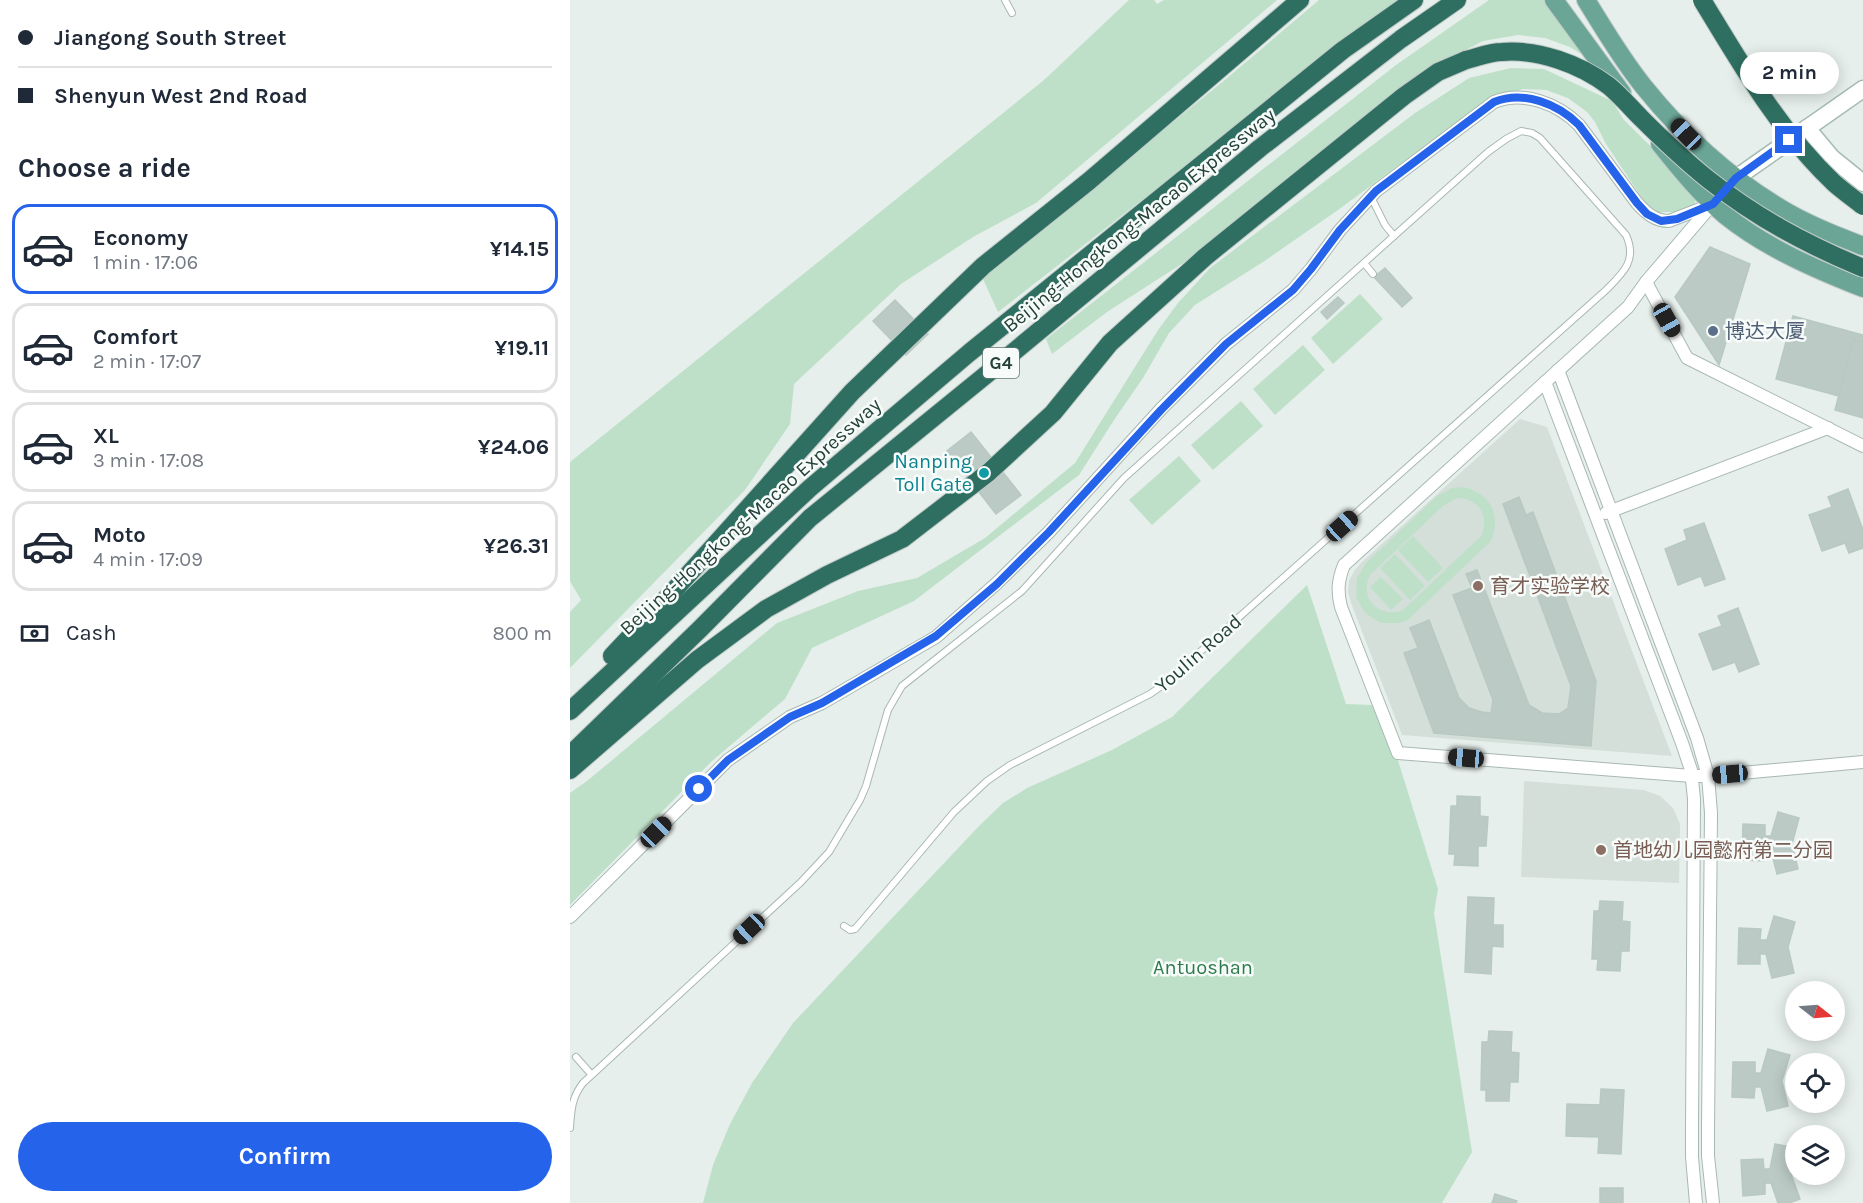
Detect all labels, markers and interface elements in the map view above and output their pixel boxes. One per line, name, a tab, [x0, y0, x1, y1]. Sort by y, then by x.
text: Jiangong South Street	[54, 25, 286, 51]
callout: 2 min	[1740, 53, 1838, 95]
text: 2 min	[1762, 61, 1817, 84]
text: Shenyun West 2nd Road	[54, 83, 308, 109]
street label: Beijing-Hongkong-Macao Expressway	[999, 104, 1280, 337]
car	[1667, 115, 1705, 153]
route end	[1775, 126, 1802, 153]
text: Choose a ride	[18, 152, 191, 184]
icon: car	[21, 222, 75, 276]
text: Economy	[93, 225, 188, 251]
text: ¥14.15	[490, 236, 549, 262]
text: 1 min · 17:06	[93, 251, 198, 274]
car	[1650, 300, 1684, 340]
place label: 博达大厦	[1725, 320, 1805, 343]
icon: car	[21, 321, 75, 375]
text: Comfort	[93, 324, 178, 350]
marker: 博达大厦	[1706, 324, 1720, 338]
text: ¥19.11	[494, 335, 549, 361]
road number: G4	[983, 348, 1019, 378]
text: 2 min · 17:07	[93, 350, 201, 373]
street label: Beijing-Hongkong-Macao Expressway	[615, 393, 885, 640]
icon: car	[21, 420, 75, 474]
text: XL	[93, 423, 119, 449]
text: ¥24.06	[478, 434, 549, 460]
text: 3 min · 17:08	[93, 449, 204, 472]
place label: Nanping Toll Gate	[894, 450, 972, 496]
marker: Nanping Toll Gate	[977, 466, 991, 480]
car	[1323, 507, 1361, 545]
icon: car	[21, 519, 75, 573]
text: Moto	[93, 522, 146, 548]
text: ¥26.31	[483, 533, 549, 559]
text: 4 min · 17:09	[93, 548, 203, 571]
place label: 育才实验学校	[1490, 575, 1610, 598]
marker: 育才实验学校	[1471, 579, 1485, 593]
street label: Youlin Road	[1150, 610, 1246, 697]
icon: cash	[18, 617, 51, 650]
text: Cash	[66, 620, 116, 646]
text: 800 m	[493, 622, 552, 645]
car	[1447, 747, 1485, 769]
car	[1711, 763, 1749, 785]
route start	[685, 775, 712, 802]
car	[637, 813, 675, 851]
place label: 首地幼儿园懿府第二分园	[1613, 839, 1833, 862]
marker: 首地幼儿园懿府第二分园	[1594, 843, 1608, 857]
car	[730, 910, 768, 948]
park label: Antuoshan	[1153, 956, 1253, 979]
north arrow	[1785, 981, 1845, 1041]
map controls	[1785, 981, 1845, 1185]
button: locate	[1785, 1053, 1845, 1113]
button: Confirm	[18, 1122, 552, 1191]
button: layers	[1785, 1125, 1845, 1185]

